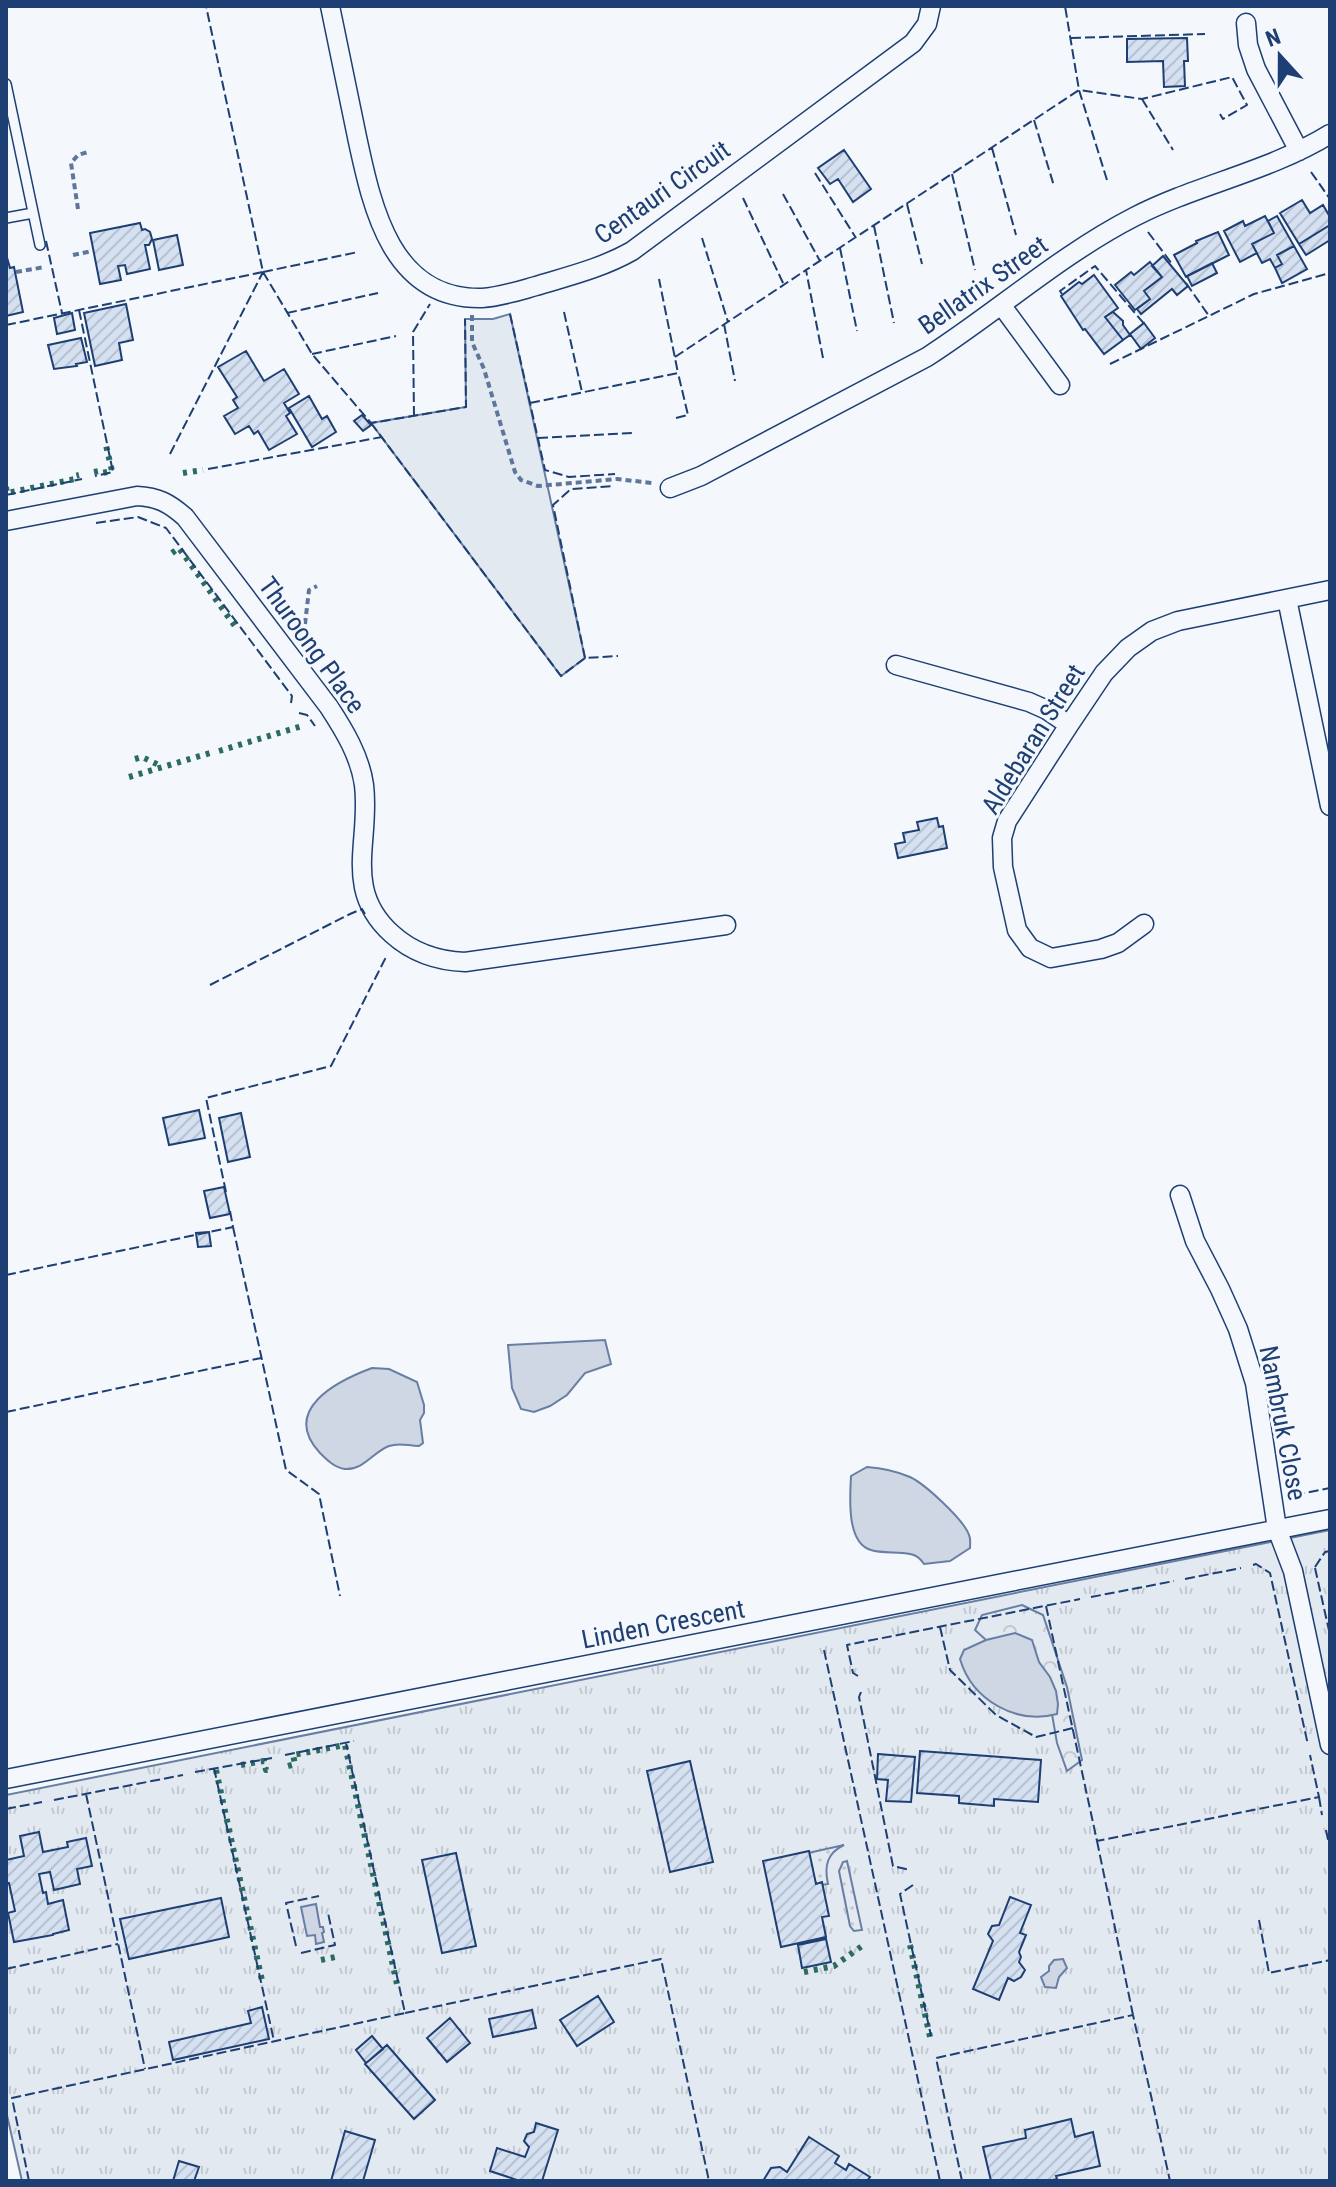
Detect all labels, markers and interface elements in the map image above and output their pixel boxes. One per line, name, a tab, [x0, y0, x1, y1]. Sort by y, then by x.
north arrow	[1240, 16, 1320, 96]
text: N	[1262, 24, 1284, 52]
street label: Centauri Circuit	[588, 134, 736, 250]
street label: Bellatrix Street	[913, 230, 1053, 340]
street label: Thuroong Place	[253, 571, 371, 719]
street label: Aldebaran Street	[975, 659, 1091, 819]
street label: Nambruk Close	[1253, 1343, 1313, 1503]
street label: Linden Crescent	[579, 1593, 747, 1655]

